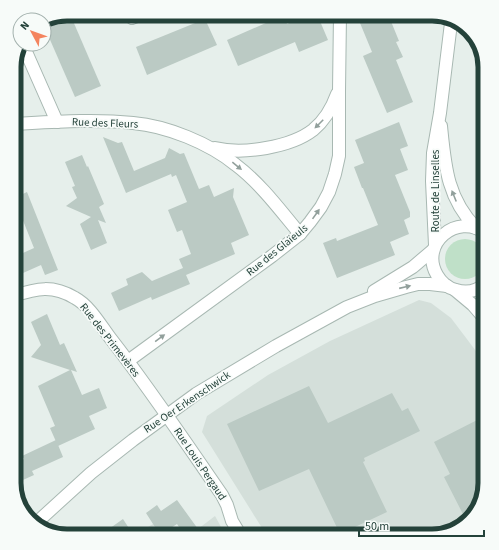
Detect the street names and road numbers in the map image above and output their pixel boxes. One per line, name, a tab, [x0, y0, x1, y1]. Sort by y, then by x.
street label: Rue des Fleurs	[72, 114, 139, 132]
street label: Route de Linselles	[428, 149, 443, 232]
street label: Rue des Glaïeuls	[243, 220, 311, 279]
street label: Rue des Primevères	[76, 300, 144, 380]
street label: Rue Oer Erkenschwick	[141, 367, 234, 437]
street label: Rue Louis Pergaud	[170, 425, 230, 503]

